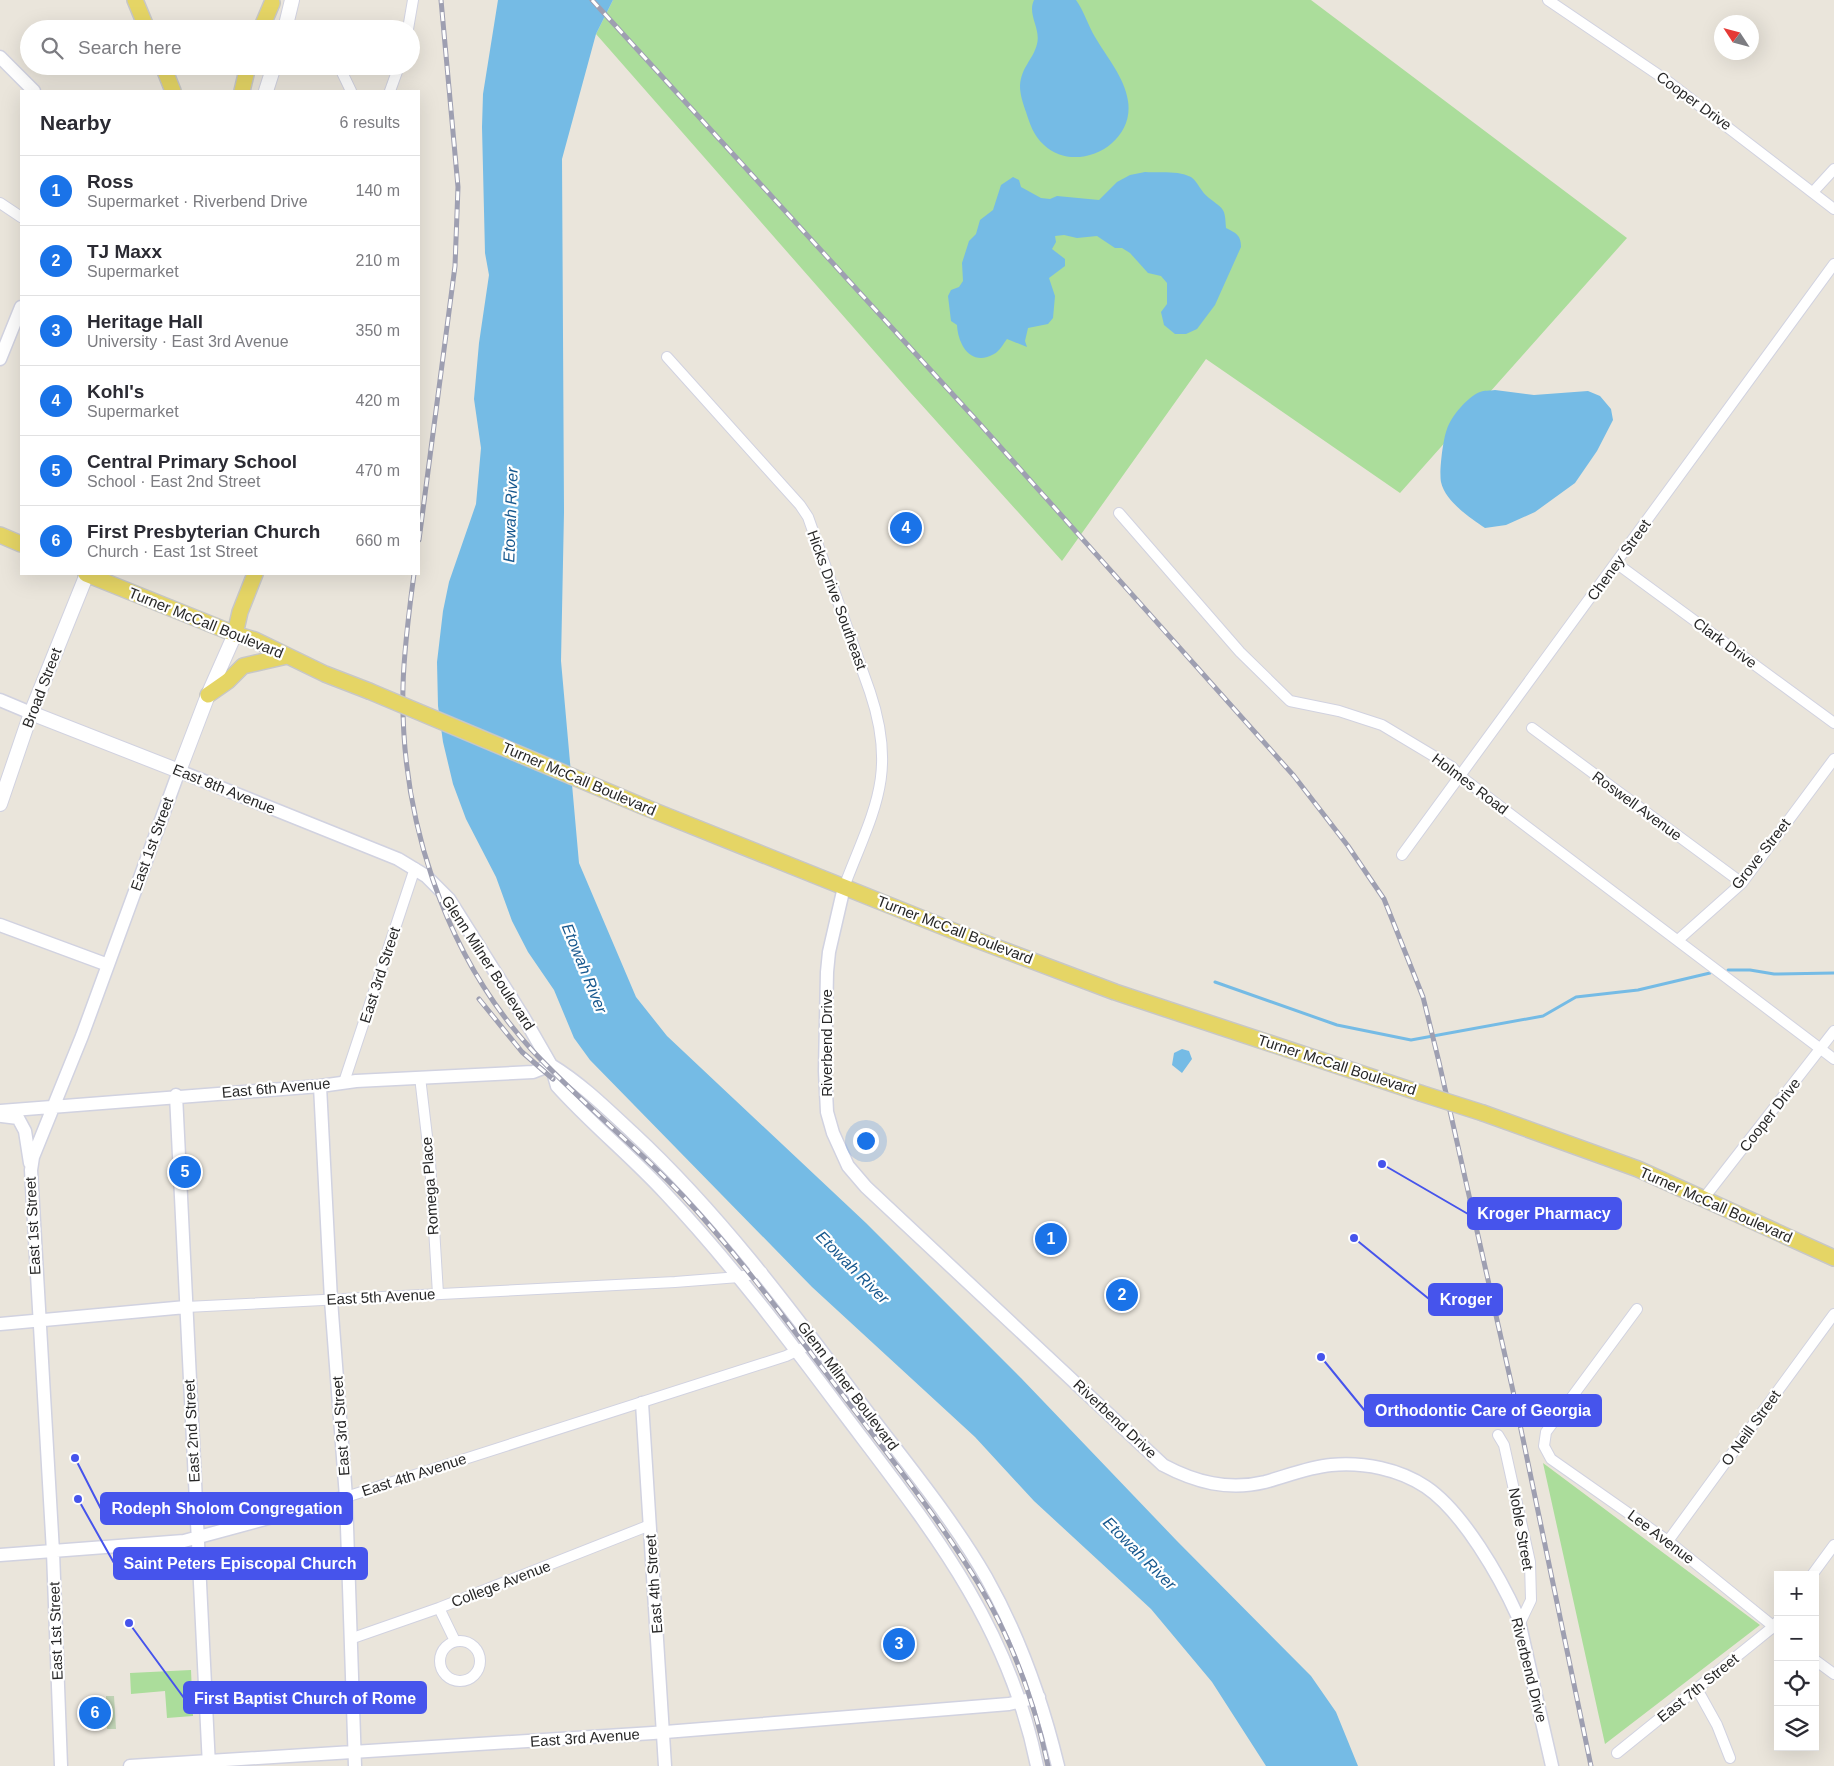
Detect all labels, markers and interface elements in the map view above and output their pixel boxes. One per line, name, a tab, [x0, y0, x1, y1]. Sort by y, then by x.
north arrow	[1714, 15, 1759, 60]
search box	[20, 20, 420, 75]
icon: search	[38, 34, 66, 62]
text: Search here	[78, 37, 182, 58]
street label: Cooper Drive	[1654, 68, 1735, 133]
text: Nearby	[40, 111, 111, 134]
text: 6 results	[340, 114, 400, 131]
text: Ross	[87, 171, 133, 192]
text: 1	[52, 182, 60, 199]
text: 140 m	[356, 182, 400, 199]
text: Supermarket · Riverbend Drive	[87, 193, 308, 210]
text: TJ Maxx	[87, 241, 162, 262]
text: 2	[52, 252, 60, 269]
text: 210 m	[356, 252, 400, 269]
text: Supermarket	[87, 263, 179, 280]
text: Heritage Hall	[87, 311, 203, 332]
text: 3	[52, 322, 60, 339]
text: 350 m	[356, 322, 400, 339]
text: University · East 3rd Avenue	[87, 333, 289, 350]
text: Kohl's	[87, 381, 144, 402]
text: 4	[52, 392, 60, 409]
text: 420 m	[356, 392, 400, 409]
text: Supermarket	[87, 403, 179, 420]
text: Central Primary School	[87, 451, 297, 472]
text: 5	[52, 462, 60, 479]
text: 470 m	[356, 462, 400, 479]
water label: Etowah River	[500, 467, 521, 563]
text: School · East 2nd Street	[87, 473, 260, 490]
pin: 4	[890, 509, 922, 547]
street label: Cheney Street	[1584, 515, 1654, 603]
text: First Presbyterian Church	[87, 521, 320, 542]
street label: Hicks Drive Southeast	[804, 528, 871, 673]
text: 6	[52, 532, 60, 549]
text: 660 m	[356, 532, 400, 549]
text: Church · East 1st Street	[87, 543, 258, 560]
street label: Turner McCall Boulevard	[126, 584, 286, 661]
street label: Clark Drive	[1690, 614, 1760, 671]
street label: Broad Street	[19, 645, 65, 730]
street label: Turner McCall Boulevard	[500, 738, 659, 819]
street label: Holmes Road	[1429, 749, 1512, 818]
street label: East 8th Avenue	[170, 760, 278, 817]
street label: Roswell Avenue	[1589, 767, 1685, 844]
street label: East 1st Street	[127, 794, 177, 893]
street label: Grove Street	[1728, 814, 1794, 892]
street label: Glenn Milner Boulevard	[439, 892, 538, 1033]
street label: Turner McCall Boulevard	[875, 892, 1035, 967]
water label: Etowah River	[559, 921, 610, 1016]
street label: East 3rd Street	[356, 924, 403, 1025]
street label: Riverbend Drive	[818, 989, 835, 1097]
street label: Turner McCall Boulevard	[1256, 1031, 1418, 1098]
street label: East 6th Avenue	[221, 1074, 331, 1101]
street label: Cooper Drive	[1736, 1075, 1804, 1155]
your location	[853, 1128, 879, 1154]
street label: Romega Place	[418, 1136, 441, 1236]
pin: 5	[169, 1153, 201, 1191]
street label: Turner McCall Boulevard	[1637, 1163, 1795, 1246]
street label: East 1st Street	[21, 1176, 44, 1276]
callout: Kroger Pharmacy	[1468, 1198, 1621, 1229]
text: Kroger Pharmacy	[1477, 1205, 1611, 1222]
pin: 1	[1035, 1220, 1067, 1258]
water label: Etowah River	[813, 1228, 893, 1307]
pin: 2	[1106, 1276, 1138, 1314]
callout: Kroger	[1429, 1284, 1502, 1315]
street label: East 5th Avenue	[326, 1285, 436, 1308]
text: Kroger	[1440, 1291, 1492, 1308]
street label: Glenn Milner Boulevard	[794, 1318, 902, 1453]
street label: East 3rd Street	[328, 1375, 352, 1477]
street label: Riverbend Drive	[1070, 1376, 1160, 1462]
street label: East 2nd Street	[180, 1378, 203, 1483]
street label: O Neill Street	[1718, 1386, 1784, 1469]
callout: Orthodontic Care of Georgia	[1365, 1395, 1601, 1426]
text: Orthodontic Care of Georgia	[1375, 1402, 1591, 1419]
street label: East 4th Avenue	[359, 1450, 468, 1499]
street label: Noble Street	[1506, 1486, 1537, 1572]
callout: Rodeph Sholom Congregation	[101, 1493, 352, 1524]
text: Rodeph Sholom Congregation	[111, 1500, 343, 1517]
street label: Lee Avenue	[1625, 1506, 1698, 1567]
water label: Etowah River	[1100, 1514, 1180, 1593]
street label: East 4th Street	[642, 1533, 665, 1634]
callout: Saint Peters Episcopal Church	[114, 1548, 367, 1579]
text: Saint Peters Episcopal Church	[124, 1555, 356, 1572]
street label: College Avenue	[449, 1557, 553, 1610]
map controls	[1774, 1571, 1819, 1751]
button: +	[1774, 1571, 1819, 1616]
street label: East 1st Street	[45, 1581, 66, 1680]
street label: Riverbend Drive	[1508, 1616, 1551, 1724]
button: −	[1774, 1616, 1819, 1661]
pin: 3	[883, 1625, 915, 1663]
street label: East 7th Street	[1654, 1649, 1742, 1725]
button: locate	[1774, 1661, 1819, 1706]
callout: First Baptist Church of Rome	[184, 1682, 426, 1713]
text: First Baptist Church of Rome	[194, 1690, 416, 1707]
pin: 6	[79, 1694, 111, 1732]
button: layers	[1774, 1706, 1819, 1751]
street label: East 3rd Avenue	[530, 1725, 640, 1750]

